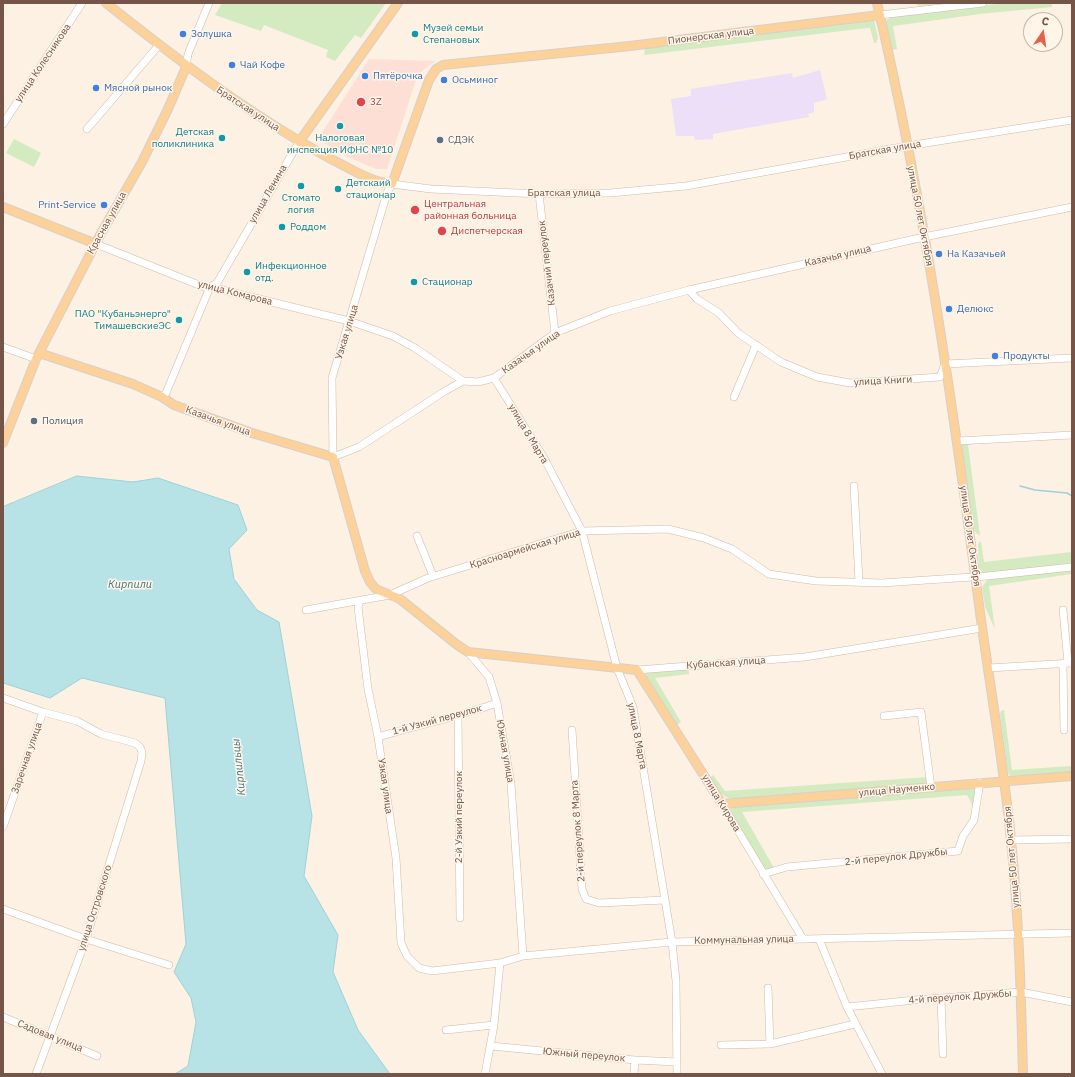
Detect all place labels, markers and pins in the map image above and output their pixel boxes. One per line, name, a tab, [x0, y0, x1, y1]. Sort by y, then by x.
place label: Музей семьи Степановых	[423, 22, 483, 46]
place label: Золушка	[191, 28, 232, 40]
marker: Золушка	[178, 29, 188, 39]
marker: Музей семьи Степановых	[410, 29, 420, 39]
place label: Чай Кофе	[240, 59, 285, 71]
marker: Чай Кофе	[227, 60, 237, 70]
place label: Пятёрочка	[373, 70, 423, 82]
marker: Пятёрочка	[360, 71, 370, 81]
place label: Осьминог	[452, 74, 498, 86]
marker: Осьминог	[439, 75, 449, 85]
place label: Мясной рынок	[104, 82, 172, 94]
marker: Мясной рынок	[91, 83, 101, 93]
marker: 3Z	[355, 96, 367, 108]
place label: 3Z	[370, 96, 382, 108]
marker: Налоговая инспекция ИФНС №10	[335, 121, 345, 131]
place label: Детская поликлиника	[152, 126, 214, 150]
place label: Налоговая инспекция ИФНС №10	[287, 132, 393, 156]
marker: Детская поликлиника	[217, 133, 227, 143]
place label: СДЭК	[448, 134, 474, 146]
marker: СДЭК	[435, 135, 445, 145]
place label: Детскаий стационар	[346, 177, 395, 200]
marker: Стомато логия	[296, 181, 306, 191]
marker: Детскаий стационар	[333, 184, 343, 194]
place label: Стомато логия	[282, 192, 320, 216]
place label: Центральная районная больница	[424, 198, 517, 222]
place label: Print-Service	[38, 199, 96, 211]
marker: Print-Service	[99, 200, 109, 210]
marker: Центральная районная больница	[409, 204, 421, 216]
place label: Роддом	[290, 221, 326, 233]
marker: Роддом	[277, 222, 287, 232]
marker: Диспетчерская	[436, 225, 448, 237]
place label: Диспетчерская	[451, 225, 523, 237]
place label: На Казачьей	[947, 248, 1006, 260]
marker: На Казачьей	[934, 249, 944, 259]
place label: Инфекционное отд.	[255, 260, 327, 284]
marker: Инфекционное отд.	[242, 267, 252, 277]
place label: Стационар	[422, 276, 473, 288]
marker: Стационар	[409, 277, 419, 287]
place label: Делюкс	[957, 303, 994, 315]
marker: Делюкс	[944, 304, 954, 314]
place label: ПАО "Кубаньэнерго" ТимашевскиеЭС	[75, 308, 171, 332]
marker: ПАО "Кубаньэнерго" ТимашевскиеЭС	[174, 315, 184, 325]
place label: Продукты	[1003, 350, 1050, 362]
marker: Продукты	[990, 351, 1000, 361]
place label: Полиция	[42, 415, 83, 427]
marker: Полиция	[29, 416, 39, 426]

